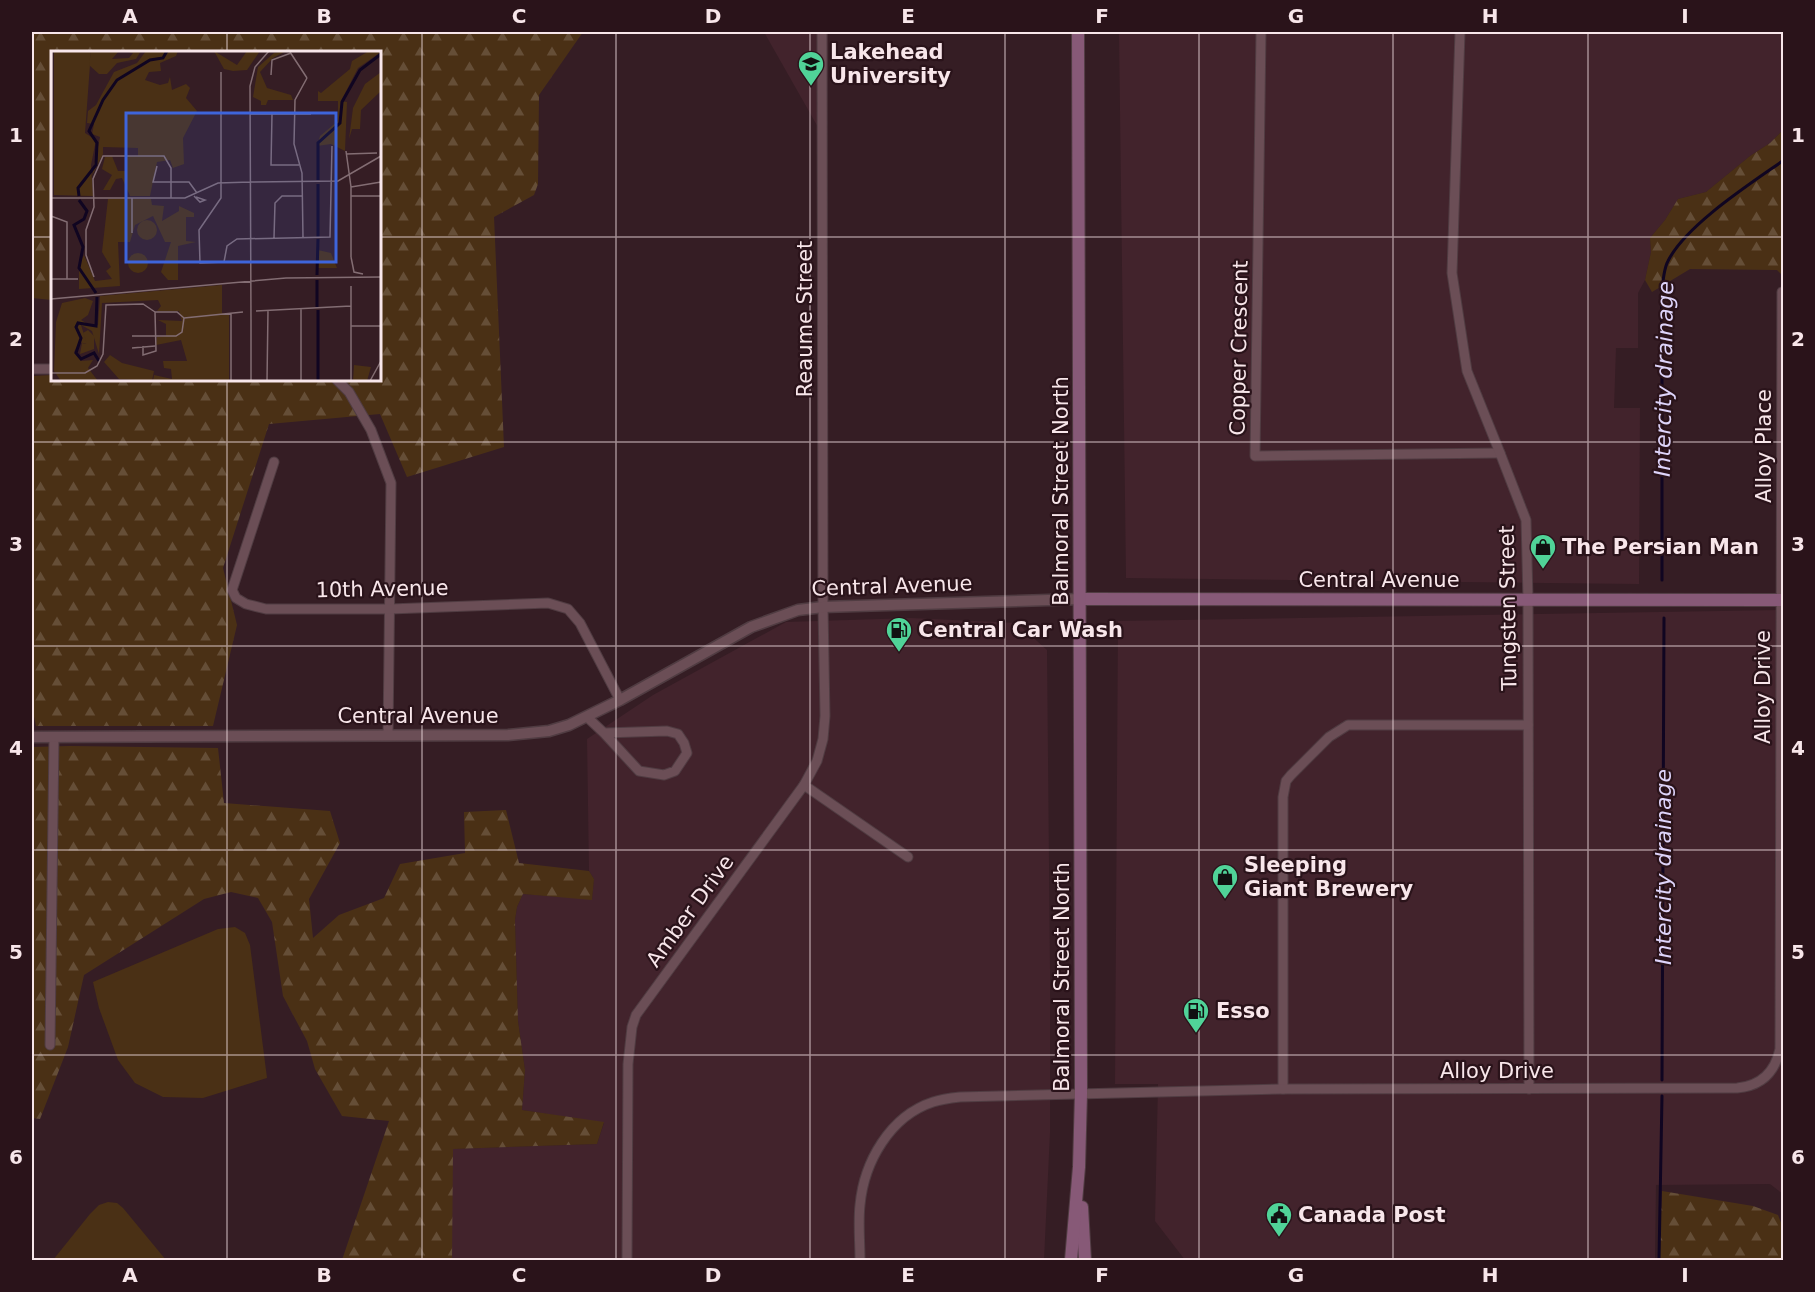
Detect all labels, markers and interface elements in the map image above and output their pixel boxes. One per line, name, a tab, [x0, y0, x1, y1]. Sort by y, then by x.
text: A	[122, 4, 138, 28]
text: B	[316, 4, 332, 28]
text: C	[512, 4, 526, 28]
text: D	[705, 4, 721, 28]
text: E	[901, 4, 915, 28]
text: F	[1095, 4, 1109, 28]
text: G	[1288, 4, 1304, 28]
text: H	[1482, 4, 1498, 28]
text: I	[1681, 4, 1689, 28]
place label: Lakehead University	[830, 40, 951, 88]
school or university icon: Lakehead University	[796, 49, 826, 87]
inset map	[51, 51, 381, 381]
text: 1	[9, 123, 23, 147]
text: 1	[1791, 123, 1805, 147]
street label: Reaume Street	[793, 241, 817, 397]
street label: Copper Crescent	[1225, 260, 1253, 436]
water label: Intercity drainage	[1650, 281, 1678, 477]
text: 2	[9, 327, 23, 351]
text: 2	[1791, 327, 1805, 351]
street label: Balmoral Street North	[1049, 376, 1073, 606]
street label: Alloy Place	[1752, 389, 1776, 503]
street label: Tungsten Street	[1495, 525, 1521, 692]
text: 3	[9, 532, 23, 556]
shop icon: The Persian Man	[1528, 532, 1558, 570]
text: 3	[1791, 532, 1805, 556]
place label: The Persian Man	[1562, 535, 1759, 559]
street label: Central Avenue	[1298, 568, 1460, 592]
street label: Central Avenue	[811, 571, 973, 601]
street label: 10th Avenue	[315, 576, 449, 602]
fuel station icon: Central Car Wash	[884, 615, 914, 653]
place label: Central Car Wash	[918, 618, 1123, 642]
street label: Alloy Drive	[1751, 630, 1775, 744]
street label: Central Avenue	[337, 704, 499, 728]
text: 4	[9, 736, 23, 760]
text: 4	[1791, 736, 1805, 760]
water label: Intercity drainage	[1651, 769, 1676, 965]
street label: Amber Drive	[641, 850, 739, 972]
place label: Sleeping Giant Brewery	[1244, 853, 1414, 901]
street label: Balmoral Street North	[1050, 862, 1074, 1092]
shop icon: Sleeping Giant Brewery	[1210, 862, 1240, 900]
text: 5	[9, 940, 23, 964]
text: 5	[1791, 940, 1805, 964]
fuel station icon: Esso	[1181, 996, 1211, 1034]
place label: Esso	[1216, 999, 1270, 1023]
street label: Alloy Drive	[1440, 1059, 1554, 1083]
text: 6	[9, 1145, 23, 1169]
text: 6	[1791, 1145, 1805, 1169]
public building icon: Canada Post	[1264, 1200, 1294, 1238]
place label: Canada Post	[1298, 1203, 1446, 1227]
text: A	[122, 1263, 138, 1287]
text: B	[316, 1263, 332, 1287]
text: C	[512, 1263, 526, 1287]
text: D	[705, 1263, 721, 1287]
text: E	[901, 1263, 915, 1287]
text: F	[1095, 1263, 1109, 1287]
text: G	[1288, 1263, 1304, 1287]
text: H	[1482, 1263, 1498, 1287]
text: I	[1681, 1263, 1689, 1287]

